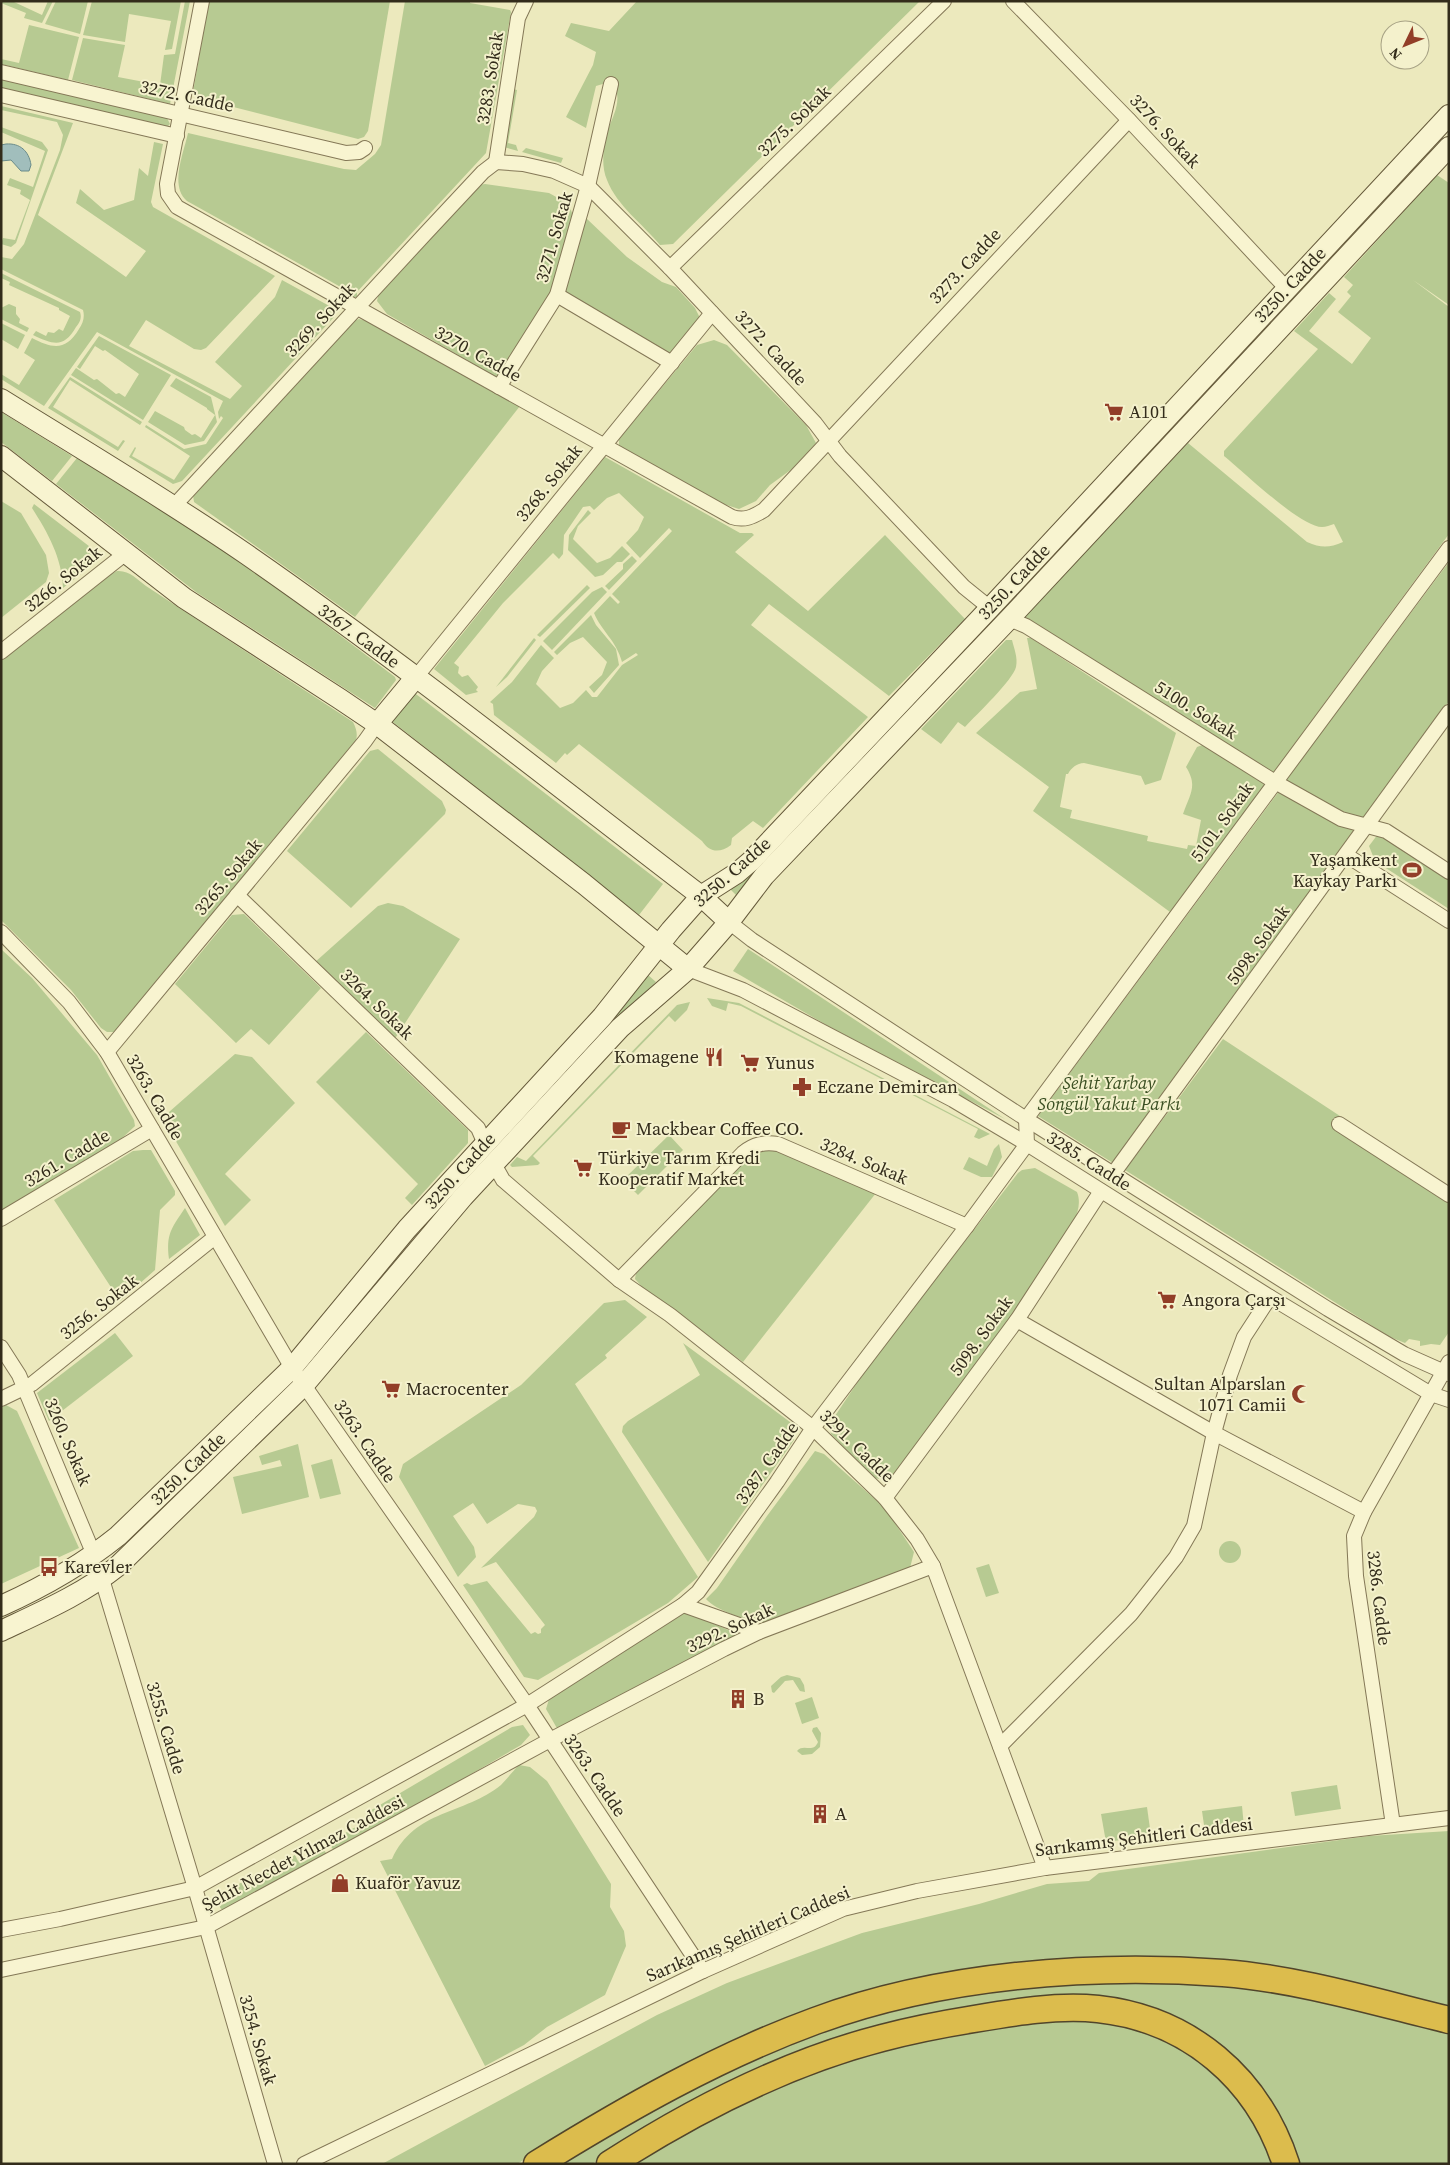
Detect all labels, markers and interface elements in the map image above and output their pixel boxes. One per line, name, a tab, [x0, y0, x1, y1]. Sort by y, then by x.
north arrow	[1380, 20, 1430, 70]
street label: 3283. Sokak	[470, 30, 509, 126]
text: N	[1385, 43, 1406, 64]
street label: 3272. Cadde	[138, 73, 237, 118]
street label: 3275. Sokak	[751, 79, 836, 162]
street label: 3276. Sokak	[1124, 88, 1206, 173]
street label: 3271. Sokak	[529, 188, 578, 285]
street label: 3273. Cadde	[923, 222, 1006, 309]
street label: 3250. Cadde	[1248, 241, 1331, 328]
street label: 3269. Sokak	[279, 277, 361, 362]
street label: 3272. Cadde	[730, 304, 813, 391]
street label: 3270. Cadde	[430, 319, 526, 388]
place label: A101	[1129, 399, 1168, 424]
supermarket icon: A101	[1103, 401, 1125, 423]
street label: 3268. Sokak	[510, 438, 588, 527]
street label: 3250. Cadde	[972, 538, 1055, 625]
street label: 3266. Sokak	[19, 539, 107, 618]
street label: 3267. Cadde	[313, 597, 405, 674]
street label: 5100. Sokak	[1150, 674, 1243, 745]
street label: 5101. Sokak	[1184, 776, 1259, 867]
street label: 3250. Cadde	[687, 831, 776, 912]
street label: 3265. Sokak	[188, 833, 267, 920]
place label: Yaşamkent Kaykay Parkı	[1293, 847, 1397, 893]
sports icon: Yaşamkent Kaykay Parkı	[1401, 859, 1423, 881]
street label: 5098. Sokak	[1220, 899, 1295, 990]
street label: 3264. Sokak	[335, 962, 420, 1045]
place label: Komagene	[614, 1044, 699, 1069]
restaurant icon: Komagene	[703, 1046, 725, 1068]
street label: 3263. Cadde	[121, 1049, 190, 1144]
place label: Yunus	[765, 1050, 815, 1075]
supermarket icon: Yunus	[739, 1052, 761, 1074]
park label: Şehit Yarbay Songül Yakut Parkı	[1038, 1070, 1181, 1116]
place label: Eczane Demircan	[817, 1074, 958, 1099]
pharmacy icon: Eczane Demircan	[791, 1076, 813, 1098]
place label: Mackbear Coffee CO.	[636, 1116, 804, 1141]
cafe icon: Mackbear Coffee CO.	[610, 1118, 632, 1140]
street label: 3261. Cadde	[19, 1122, 114, 1193]
street label: 3285. Cadde	[1042, 1125, 1136, 1197]
street label: 3250. Cadde	[418, 1127, 501, 1215]
street label: 3284. Sokak	[816, 1131, 912, 1190]
place label: Türkiye Tarım Kredi Kooperatif Market	[598, 1145, 760, 1191]
supermarket icon: Türkiye Tarım Kredi Kooperatif Market	[572, 1157, 594, 1179]
street label: 3256. Sokak	[54, 1268, 143, 1345]
place label: Angora Çarşı	[1182, 1287, 1286, 1312]
supermarket icon: Angora Çarşı	[1156, 1289, 1178, 1311]
street label: 5098. Sokak	[943, 1290, 1018, 1381]
place label: Sultan Alparslan 1071 Camii	[1154, 1371, 1286, 1417]
place label: Macrocenter	[406, 1376, 509, 1401]
supermarket icon: Macrocenter	[380, 1378, 402, 1400]
mosque icon: Sultan Alparslan 1071 Camii	[1290, 1383, 1312, 1405]
street label: 3260. Sokak	[39, 1394, 98, 1490]
street label: 3263. Cadde	[328, 1394, 403, 1487]
street label: 3291. Cadde	[814, 1403, 900, 1488]
street label: 3287. Cadde	[729, 1416, 804, 1509]
street label: 3250. Cadde	[145, 1426, 231, 1511]
street label: 3286. Cadde	[1361, 1549, 1398, 1647]
place label: Karevler	[64, 1554, 133, 1579]
bus stop icon: Karevler	[38, 1556, 60, 1578]
street label: 3292. Sokak	[682, 1596, 778, 1659]
street label: 3255. Cadde	[141, 1678, 192, 1777]
place label: B	[753, 1686, 764, 1711]
building icon: B	[727, 1688, 749, 1710]
street label: 3263. Cadde	[558, 1728, 633, 1821]
street label: Şehit Necdet Yılmaz Caddesi	[197, 1788, 409, 1917]
place label: A	[835, 1801, 847, 1826]
building icon: A	[809, 1803, 831, 1825]
street label: Sarıkamış Şehitleri Caddesi	[1034, 1811, 1254, 1862]
place label: Kuaför Yavuz	[355, 1870, 460, 1895]
shop icon: Kuaför Yavuz	[329, 1872, 351, 1894]
street label: Sarıkamış Şehitleri Caddesi	[642, 1879, 853, 1988]
street label: 3254. Sokak	[234, 1992, 283, 2088]

